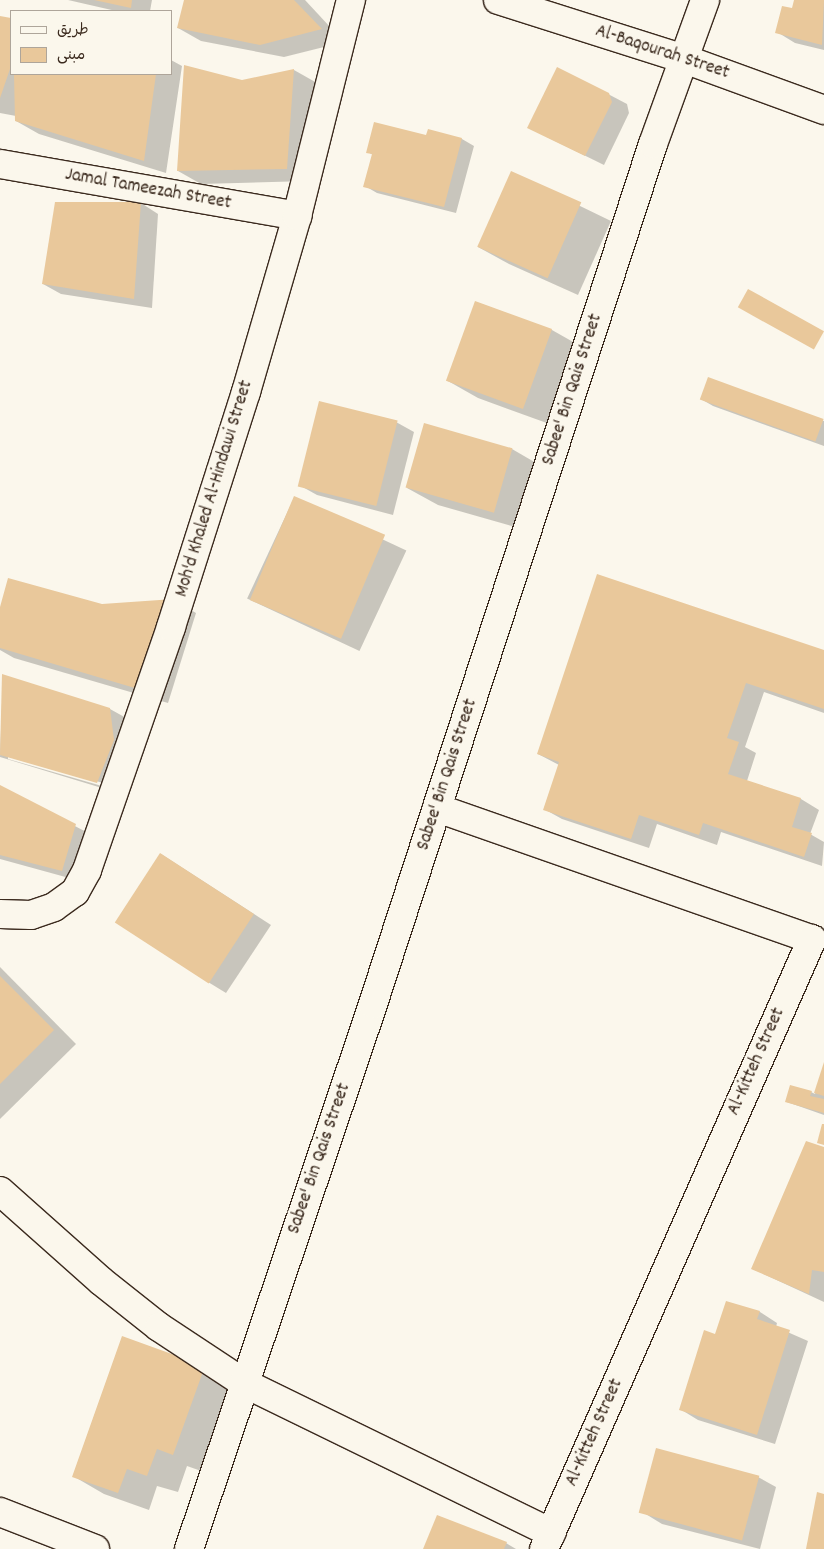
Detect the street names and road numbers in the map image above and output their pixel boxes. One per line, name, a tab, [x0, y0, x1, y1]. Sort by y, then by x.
street label: Al-Baqourah Street	[592, 21, 732, 85]
street label: Jamal Tameezah Street	[63, 164, 233, 216]
street label: Sabee' Bin Qais Street	[538, 311, 608, 469]
street label: Moh'd Khaled Al-Hindawi Street	[171, 378, 259, 600]
street label: Sabee' Bin Qais Street	[413, 696, 483, 854]
street label: Al-Kitteh Street	[723, 1005, 791, 1119]
street label: Sabee' Bin Qais Street	[284, 1081, 356, 1237]
street label: Al-Kitteh Street	[561, 1376, 629, 1490]

